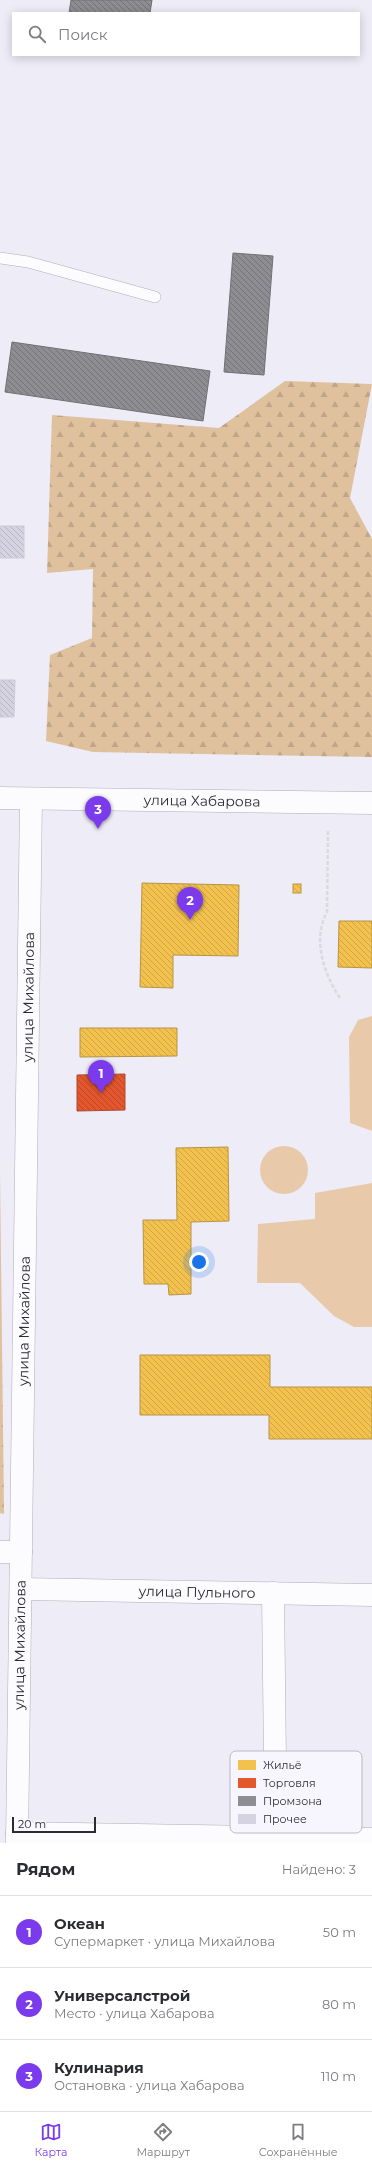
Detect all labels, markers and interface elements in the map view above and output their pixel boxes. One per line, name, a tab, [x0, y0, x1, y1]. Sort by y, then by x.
search box	[12, 12, 360, 56]
icon: search	[26, 23, 48, 45]
text: Поиск	[58, 25, 107, 44]
street label: улица Хабарова	[142, 791, 261, 811]
pin: 3	[85, 796, 111, 829]
pin: 2	[177, 887, 203, 920]
street label: улица Михайлова	[18, 932, 38, 1063]
pin: 1	[88, 1060, 114, 1093]
your location	[189, 1252, 209, 1272]
street label: улица Михайлова	[14, 1256, 34, 1387]
street label: улица Михайлова	[10, 1580, 30, 1711]
street label: улица Пульного	[137, 1582, 256, 1602]
legend	[230, 1751, 362, 1833]
text: Жильё	[263, 1758, 302, 1772]
text: Торговля	[263, 1776, 316, 1790]
text: Промзона	[263, 1794, 322, 1808]
text: Прочее	[263, 1812, 307, 1826]
scale bar	[12, 1815, 96, 1834]
text: 20 m	[18, 1817, 46, 1831]
text: Рядом	[16, 1859, 75, 1879]
text: Найдено: 3	[282, 1861, 356, 1877]
text: Океан	[54, 1914, 105, 1933]
text: 1	[26, 1924, 32, 1940]
text: 50 m	[323, 1924, 356, 1940]
text: Супермаркет · улица Михайлова	[54, 1933, 275, 1949]
text: Универсалстрой	[54, 1986, 190, 2005]
text: 2	[25, 1996, 33, 2012]
text: 80 m	[322, 1996, 356, 2012]
text: Место · улица Хабарова	[54, 2005, 215, 2021]
text: Кулинария	[54, 2058, 144, 2077]
text: 3	[25, 2068, 33, 2084]
text: 110 m	[321, 2068, 356, 2084]
text: Остановка · улица Хабарова	[54, 2077, 245, 2093]
tab: Карта	[34, 2121, 67, 2159]
tab: Маршрут	[136, 2121, 190, 2159]
tab: Сохранённые	[259, 2121, 338, 2159]

